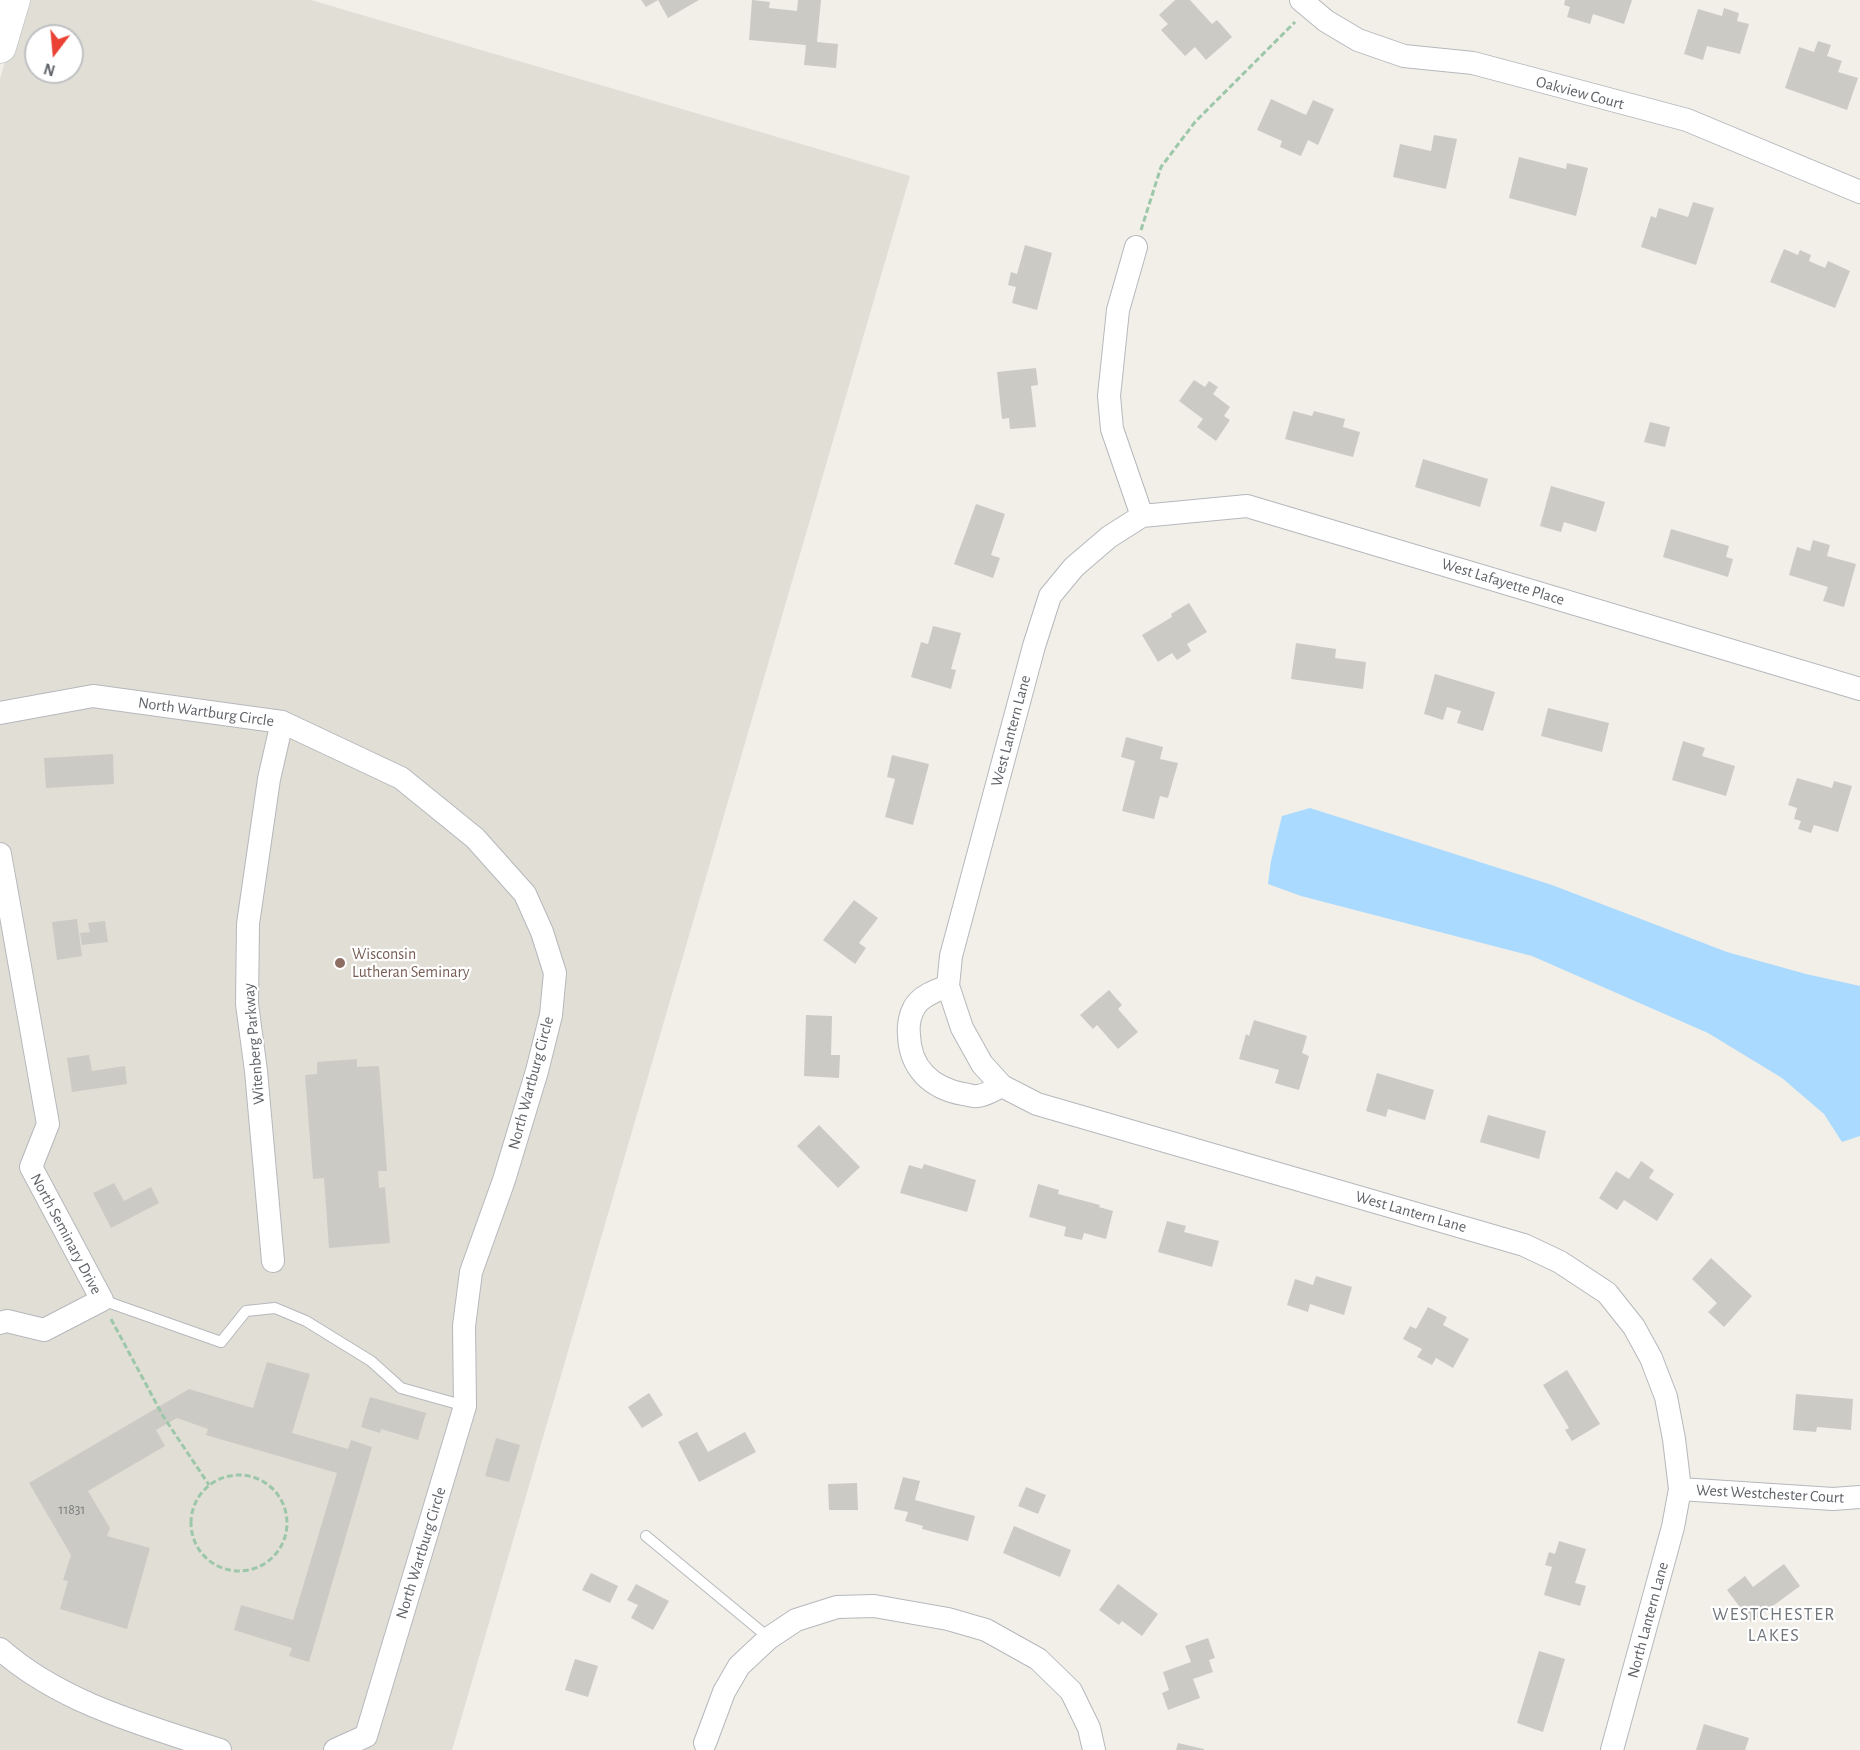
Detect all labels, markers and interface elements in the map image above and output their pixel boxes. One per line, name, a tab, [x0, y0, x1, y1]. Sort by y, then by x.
north arrow	[24, 24, 84, 84]
text: N	[42, 60, 57, 79]
street label: Oakview Court	[1534, 72, 1626, 114]
street label: West Lafayette Place	[1439, 554, 1567, 610]
street label: West Lantern Lane	[987, 673, 1035, 789]
street label: North Wartburg Circle	[137, 693, 275, 731]
place label: Wisconsin Lutheran Seminary	[352, 944, 470, 982]
marker: Wisconsin Lutheran Seminary	[333, 956, 347, 970]
street label: Witenberg Parkway	[239, 982, 269, 1106]
street label: North Wartburg Circle	[504, 1014, 558, 1152]
street label: North Seminary Drive	[26, 1170, 106, 1298]
street label: West Lantern Lane	[1353, 1187, 1469, 1237]
street label: West Westchester Court	[1695, 1481, 1845, 1507]
street label: North Wartburg Circle	[392, 1485, 450, 1621]
house number: 11831	[59, 1502, 85, 1518]
street label: North Lantern Lane	[1623, 1560, 1673, 1680]
district label: WESTCHESTER LAKES	[1712, 1604, 1836, 1646]

